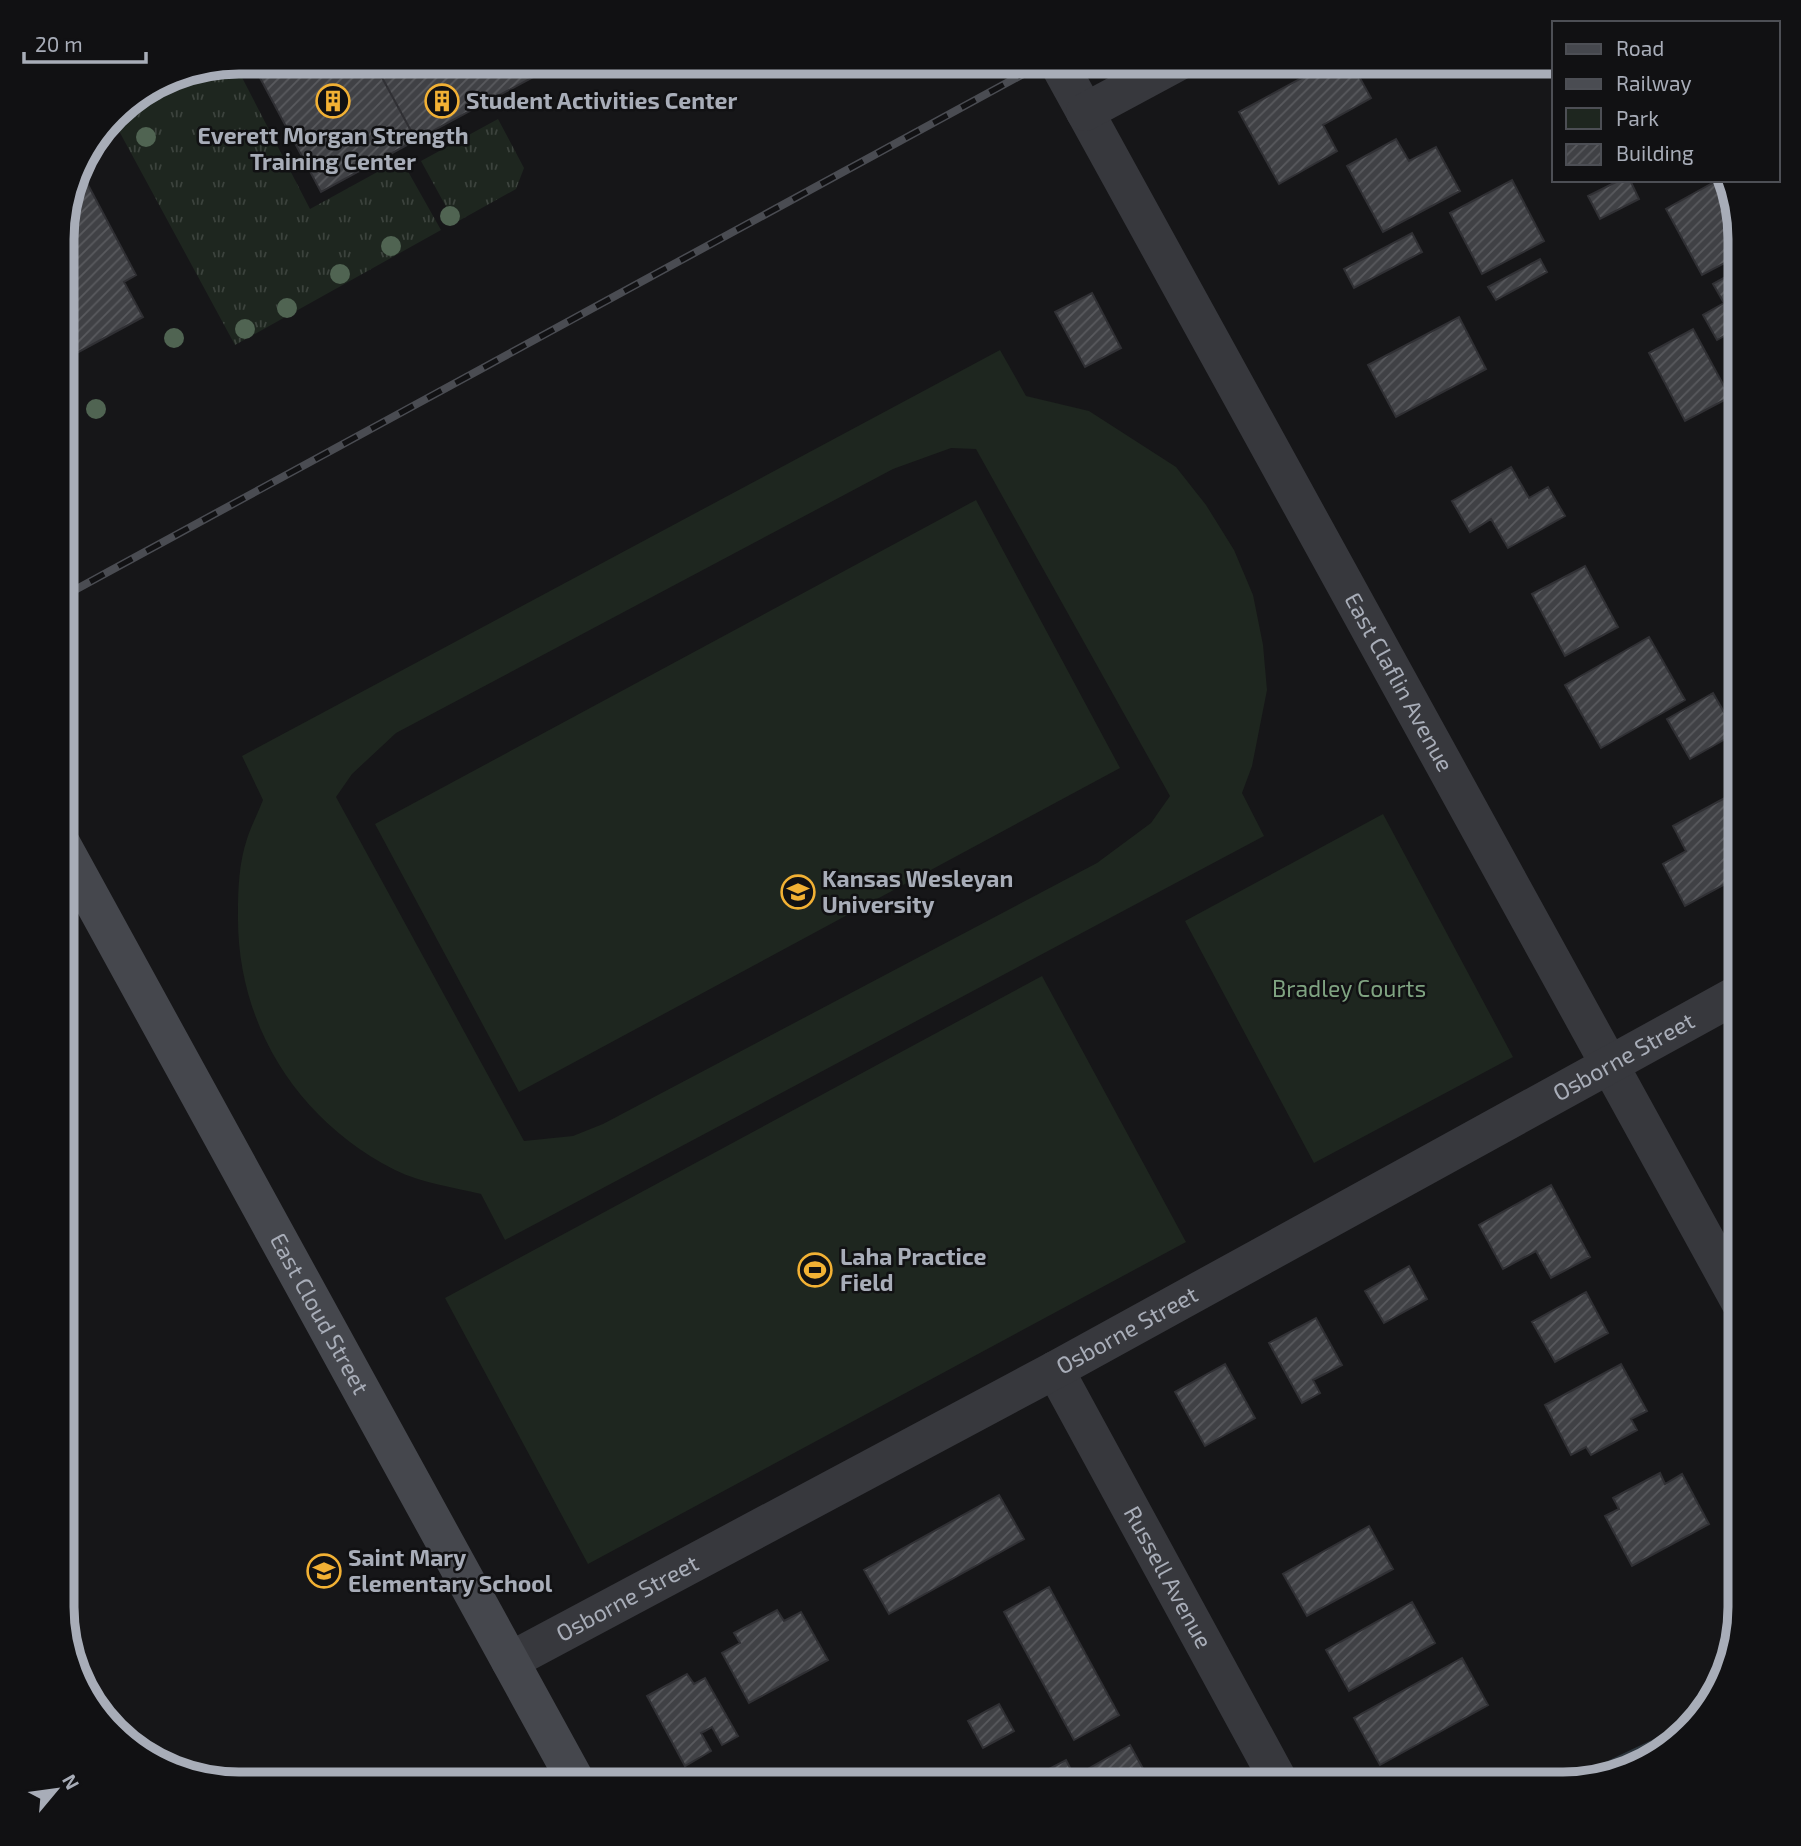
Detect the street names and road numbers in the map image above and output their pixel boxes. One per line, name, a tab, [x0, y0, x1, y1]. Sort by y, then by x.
street label: East Claflin Avenue	[1339, 587, 1460, 776]
street label: Osborne Street	[1548, 1006, 1699, 1106]
street label: East Cloud Street	[265, 1228, 376, 1399]
street label: Osborne Street	[1051, 1279, 1202, 1380]
street label: Russell Avenue	[1119, 1501, 1219, 1653]
street label: Osborne Street	[551, 1548, 703, 1647]

